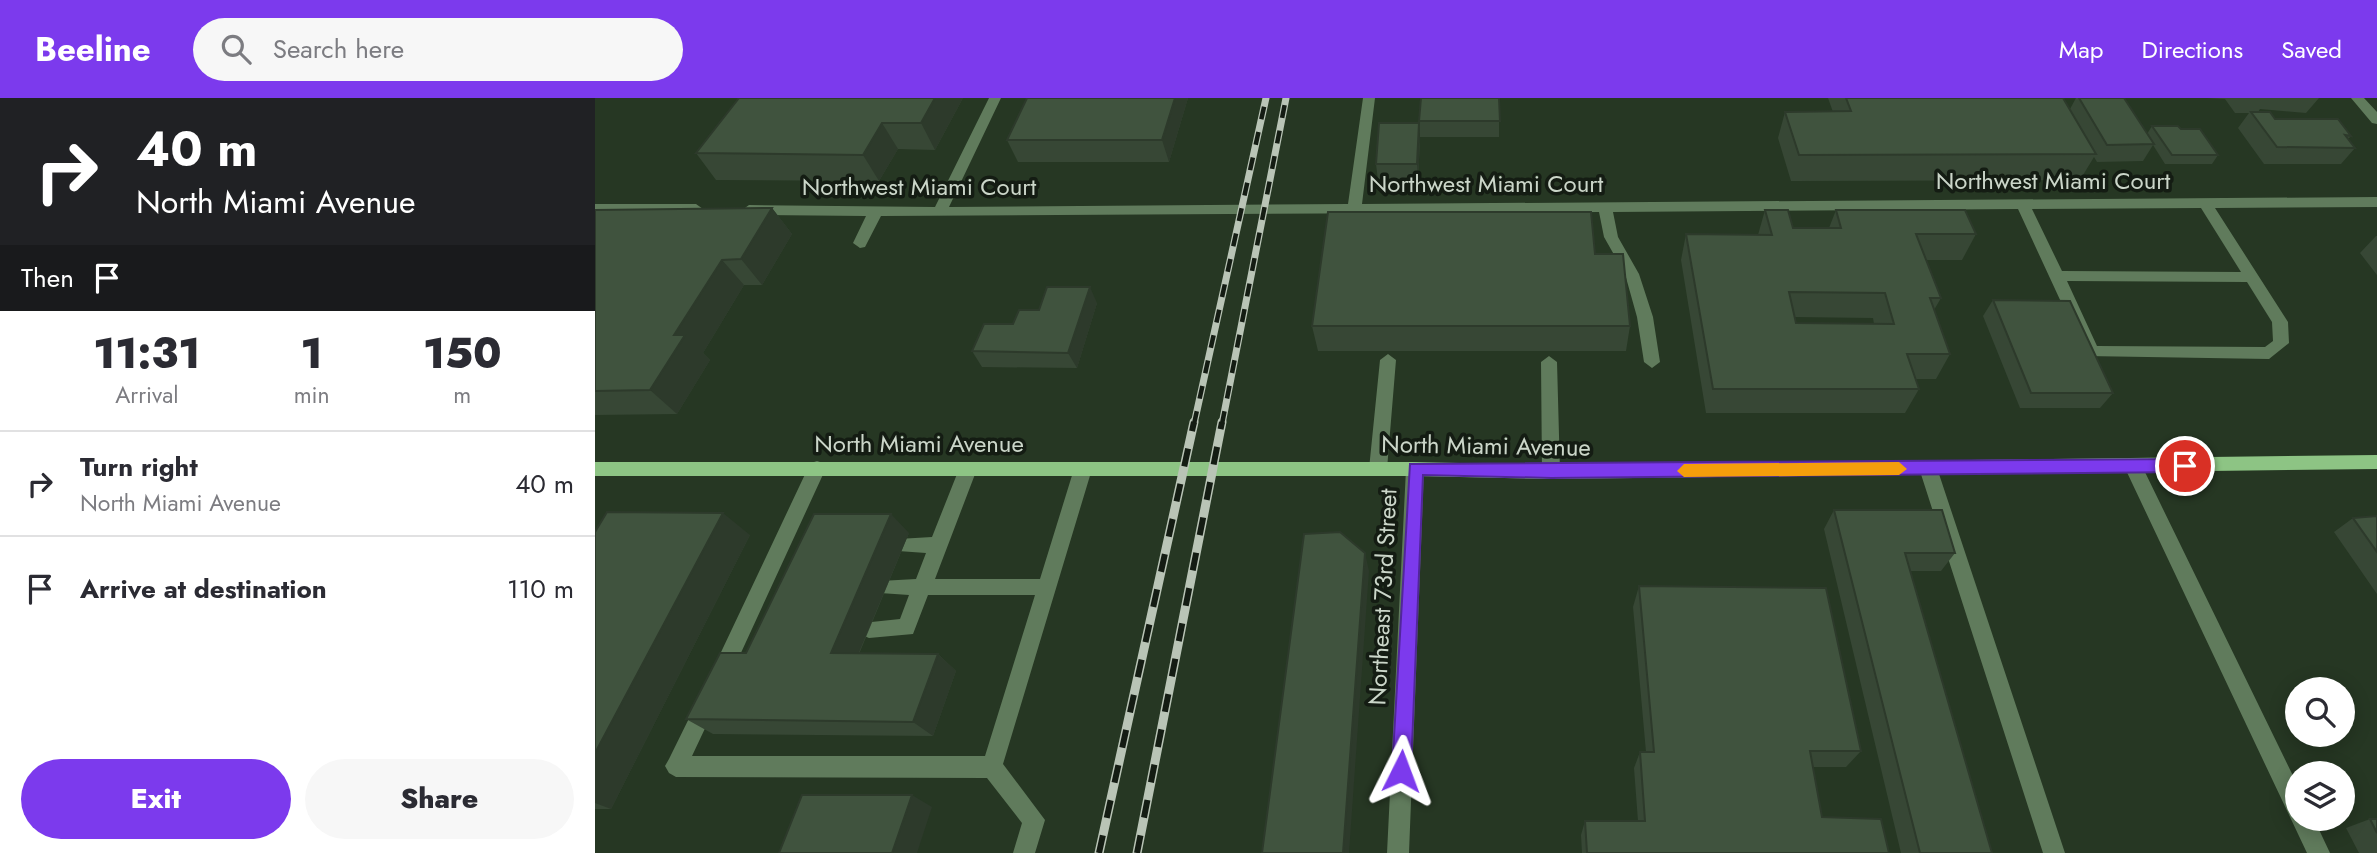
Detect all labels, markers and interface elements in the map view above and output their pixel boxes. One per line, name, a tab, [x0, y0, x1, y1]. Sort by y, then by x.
search box	[193, 18, 683, 81]
text: Beeline	[35, 26, 151, 73]
icon: search	[217, 30, 255, 68]
text: Search here	[273, 30, 404, 68]
text: Map	[2059, 32, 2104, 67]
text: Directions	[2142, 32, 2243, 67]
text: Saved	[2281, 32, 2342, 67]
text: 40 m	[136, 114, 258, 184]
icon: right	[21, 126, 112, 217]
street label: Northwest Miami Court	[1936, 163, 2171, 198]
street label: Northwest Miami Court	[1369, 166, 1604, 201]
street label: Northwest Miami Court	[802, 169, 1037, 204]
text: North Miami Avenue	[136, 179, 416, 225]
text: Then	[21, 259, 74, 297]
icon: arrive	[88, 259, 126, 297]
text: 11:31	[93, 323, 200, 384]
text: 1	[301, 323, 323, 384]
text: 150	[423, 323, 502, 384]
text: Arrival	[115, 378, 179, 412]
text: min	[294, 378, 330, 412]
text: m	[453, 378, 471, 412]
street label: North Miami Avenue	[814, 426, 1024, 461]
street label: North Miami Avenue	[1381, 426, 1591, 465]
pin	[2155, 436, 2215, 496]
icon: arrive	[2166, 447, 2204, 485]
text: Turn right	[80, 448, 198, 486]
icon: right	[21, 465, 59, 503]
text: 40 m	[515, 465, 574, 503]
text: North Miami Avenue	[80, 486, 281, 520]
street label: Northeast 73rd Street	[1359, 488, 1406, 706]
icon: arrive	[21, 570, 59, 608]
text: Arrive at destination	[80, 570, 327, 608]
text: 110 m	[507, 570, 574, 608]
map controls	[2285, 677, 2355, 831]
button: search	[2285, 677, 2355, 747]
position arrow	[1364, 734, 1438, 808]
button: Exit	[21, 759, 291, 839]
button: Share	[305, 759, 574, 839]
button: layers	[2285, 761, 2355, 831]

